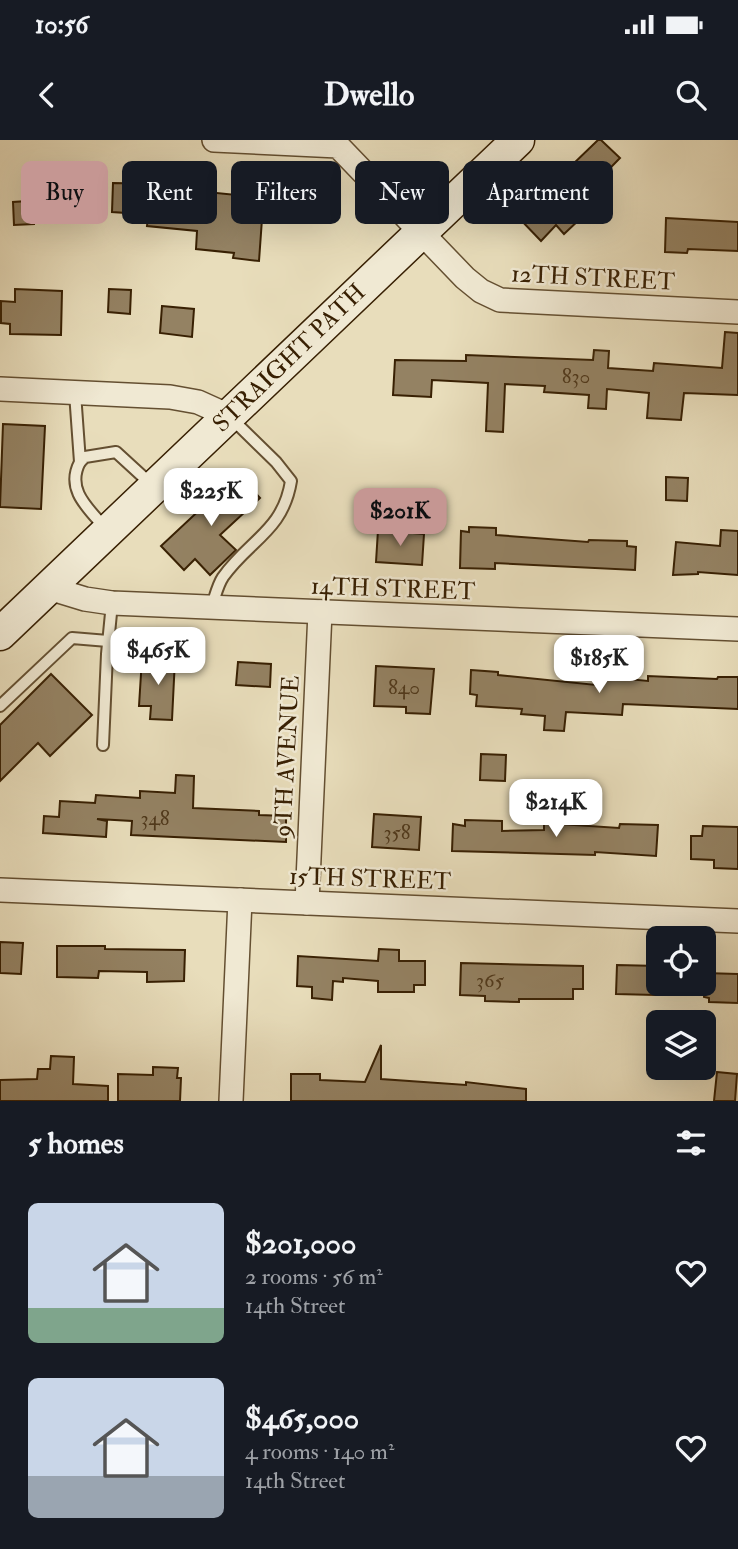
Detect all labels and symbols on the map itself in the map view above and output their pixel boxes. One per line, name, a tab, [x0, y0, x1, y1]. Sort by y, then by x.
street label: 12TH STREET	[510, 258, 676, 298]
street label: STRAIGHT PATH	[206, 277, 372, 439]
house number: 830	[562, 363, 590, 390]
pin: $225K	[162, 468, 260, 528]
pin: $201K	[351, 488, 449, 548]
street label: 14TH STREET	[310, 571, 476, 607]
pin: $465K	[109, 628, 207, 687]
pin: $185K	[550, 636, 648, 695]
street label: 9TH AVENUE	[267, 674, 307, 840]
house number: 840	[388, 674, 420, 701]
pin: $214K	[507, 780, 605, 839]
house number: 348	[140, 805, 170, 832]
house number: 358	[383, 819, 411, 846]
street label: 15TH STREET	[288, 861, 452, 897]
house number: 365	[476, 967, 505, 994]

